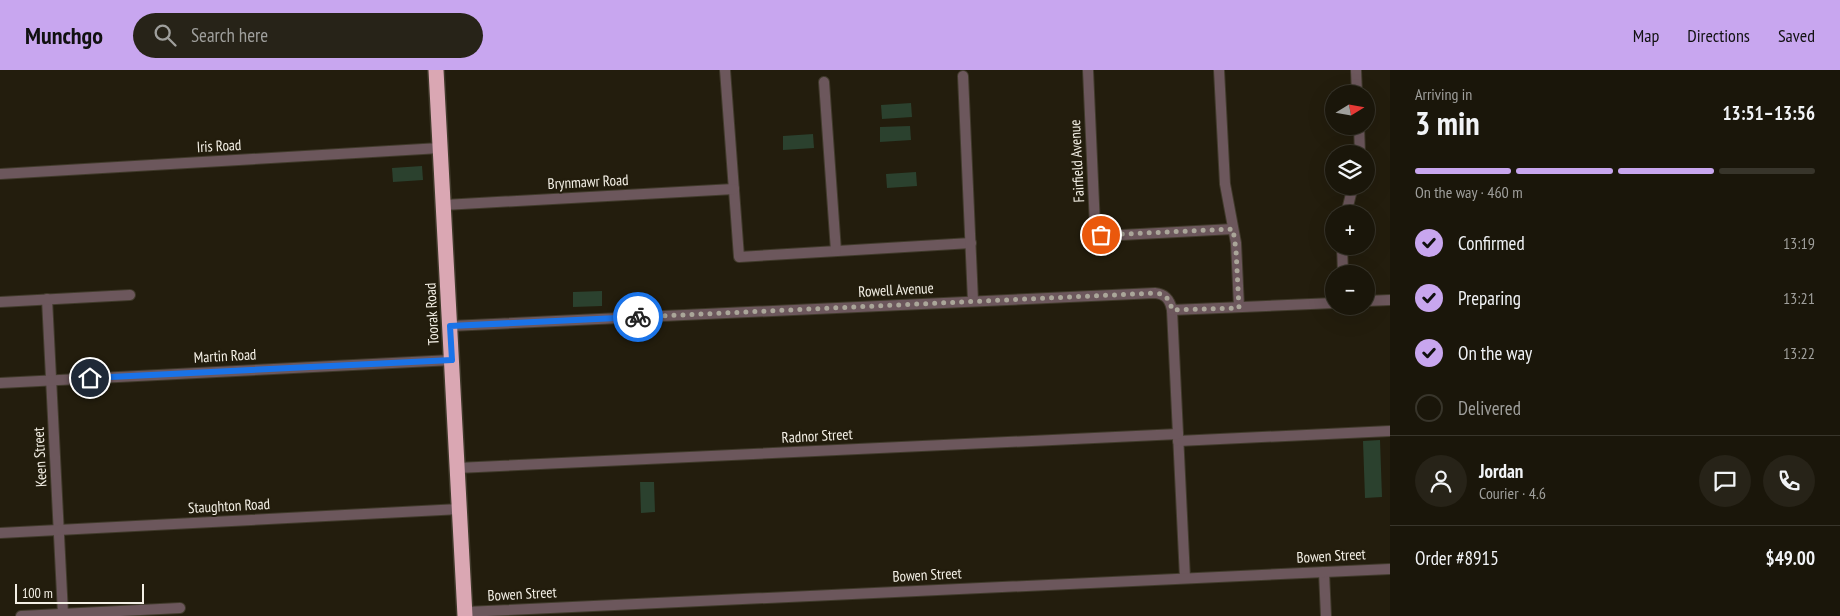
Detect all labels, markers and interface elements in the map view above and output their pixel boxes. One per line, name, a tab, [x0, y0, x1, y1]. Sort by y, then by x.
search box	[133, 13, 483, 58]
text: Munchgo	[25, 20, 103, 51]
icon: search	[151, 21, 179, 49]
text: Search here	[191, 23, 268, 47]
text: Map	[1633, 24, 1659, 47]
text: Directions	[1687, 24, 1750, 47]
text: Saved	[1778, 24, 1815, 47]
text: Arriving in	[1415, 84, 1472, 104]
north arrow	[1325, 85, 1375, 135]
map controls	[1325, 85, 1375, 315]
text: 13:51–13:56	[1722, 101, 1815, 125]
text: 3 min	[1415, 102, 1480, 144]
street label: Fairfield Avenue	[1065, 119, 1088, 203]
street label: Iris Road	[196, 135, 242, 156]
button: layers	[1325, 145, 1375, 195]
street label: Brynmawr Road	[547, 170, 629, 193]
text: On the way · 460 m	[1415, 182, 1523, 202]
button: +	[1325, 205, 1375, 255]
pin	[1080, 214, 1122, 256]
icon: bag	[1087, 221, 1115, 249]
icon: check	[1415, 229, 1443, 257]
text: Confirmed	[1458, 231, 1525, 255]
text: 13:19	[1783, 233, 1815, 253]
button: −	[1325, 265, 1375, 315]
street label: Rowell Avenue	[858, 278, 934, 301]
street label: Toorak Road	[420, 282, 443, 346]
icon: check	[1415, 284, 1443, 312]
text: Preparing	[1458, 286, 1521, 310]
text: 13:21	[1783, 288, 1815, 308]
courier	[613, 292, 663, 342]
icon: bike	[624, 303, 652, 331]
icon: check	[1415, 339, 1443, 367]
text: On the way	[1458, 341, 1532, 365]
text: 13:22	[1783, 343, 1815, 363]
street label: Martin Road	[193, 344, 257, 367]
pin	[69, 357, 111, 399]
icon: home	[76, 364, 104, 392]
text: Delivered	[1458, 396, 1521, 420]
street label: Radnor Street	[781, 424, 853, 447]
street label: Keen Street	[28, 427, 51, 487]
button: person	[1415, 455, 1467, 507]
button: chat	[1699, 455, 1751, 507]
button: phone	[1763, 455, 1815, 507]
text: Jordan	[1479, 459, 1523, 483]
text: Courier · 4.6	[1479, 483, 1546, 503]
street label: Staughton Road	[188, 494, 270, 517]
street label: Bowen Street	[1296, 544, 1366, 567]
text: Order #8915	[1415, 546, 1499, 570]
text: $49.00	[1766, 546, 1815, 570]
street label: Bowen Street	[892, 563, 962, 586]
scale bar	[15, 581, 144, 604]
street label: Bowen Street	[487, 582, 557, 605]
text: 100 m	[22, 584, 53, 602]

